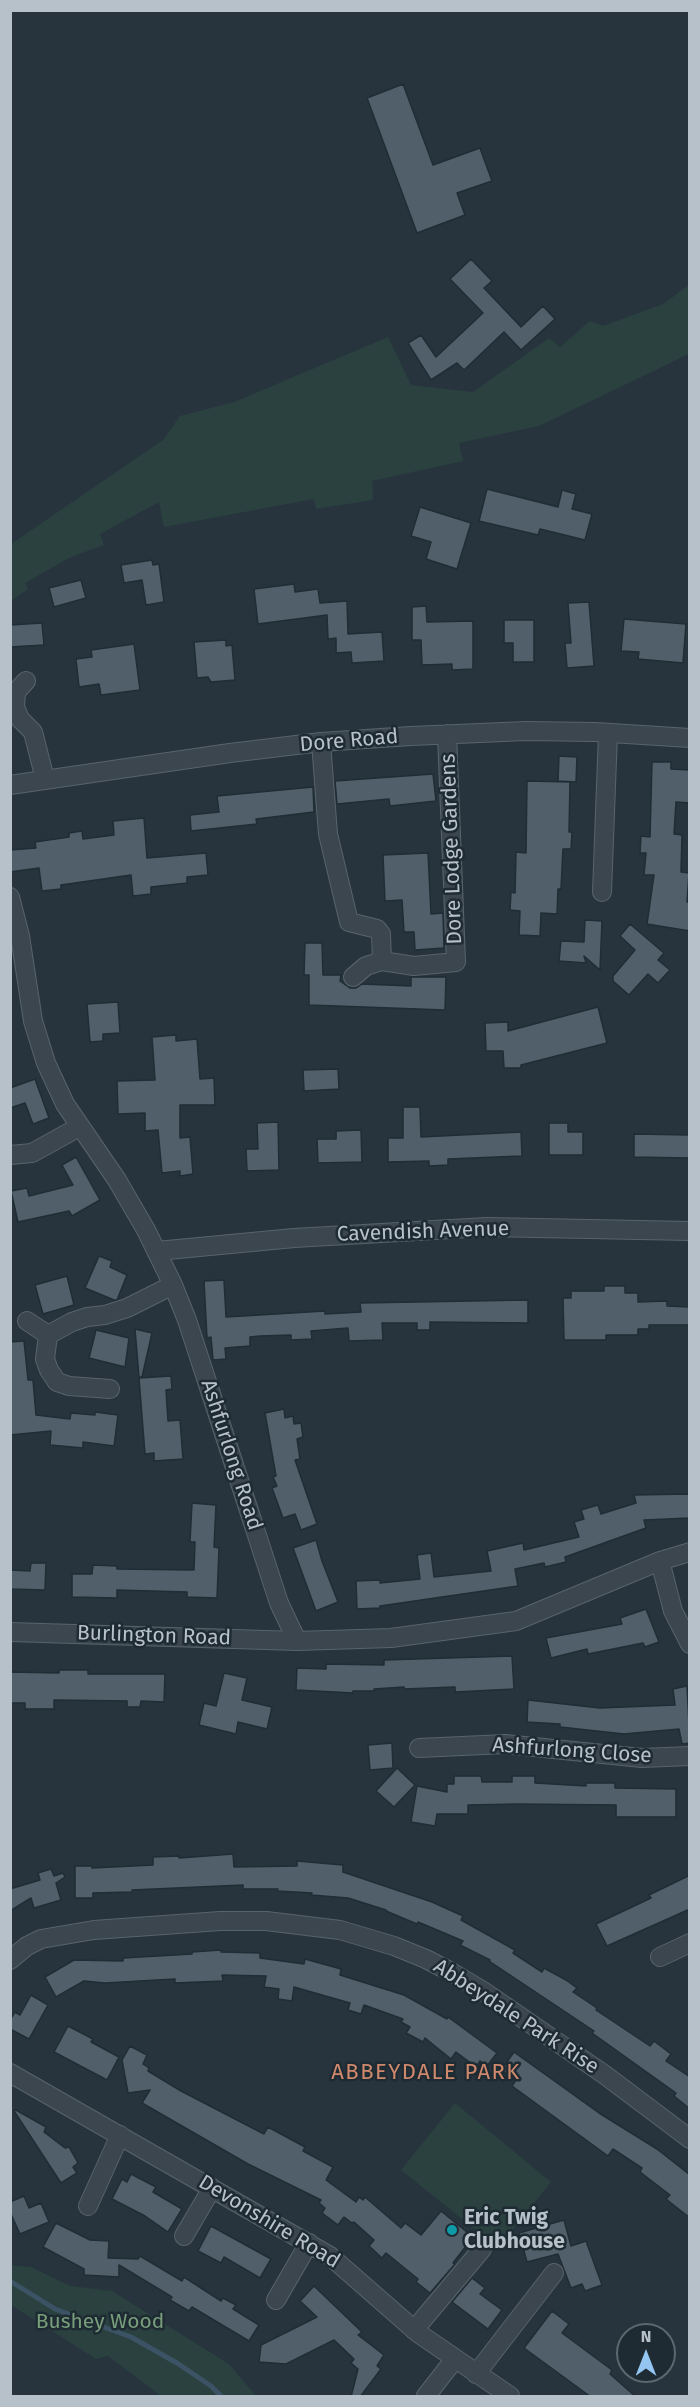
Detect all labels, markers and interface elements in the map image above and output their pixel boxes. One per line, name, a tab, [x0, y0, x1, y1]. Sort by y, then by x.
street label: Dore Road	[299, 724, 399, 758]
street label: Dore Lodge Gardens	[436, 753, 468, 945]
street label: Cavendish Avenue	[336, 1216, 510, 1248]
street label: Ashfurlong Road	[195, 1376, 267, 1534]
street label: Burlington Road	[76, 1621, 232, 1651]
street label: Ashfurlong Close	[491, 1733, 653, 1769]
street label: Abbeydale Park Rise	[429, 1954, 603, 2080]
district label: ABBEYDALE PARK	[331, 2060, 521, 2086]
street label: Devonshire Road	[194, 2170, 344, 2274]
place label: Eric Twig Clubhouse	[464, 2205, 565, 2255]
marker: Eric Twig Clubhouse	[445, 2223, 459, 2237]
park label: Bushey Wood	[36, 2309, 164, 2335]
north arrow	[616, 2323, 676, 2383]
text: N	[641, 2327, 651, 2346]

